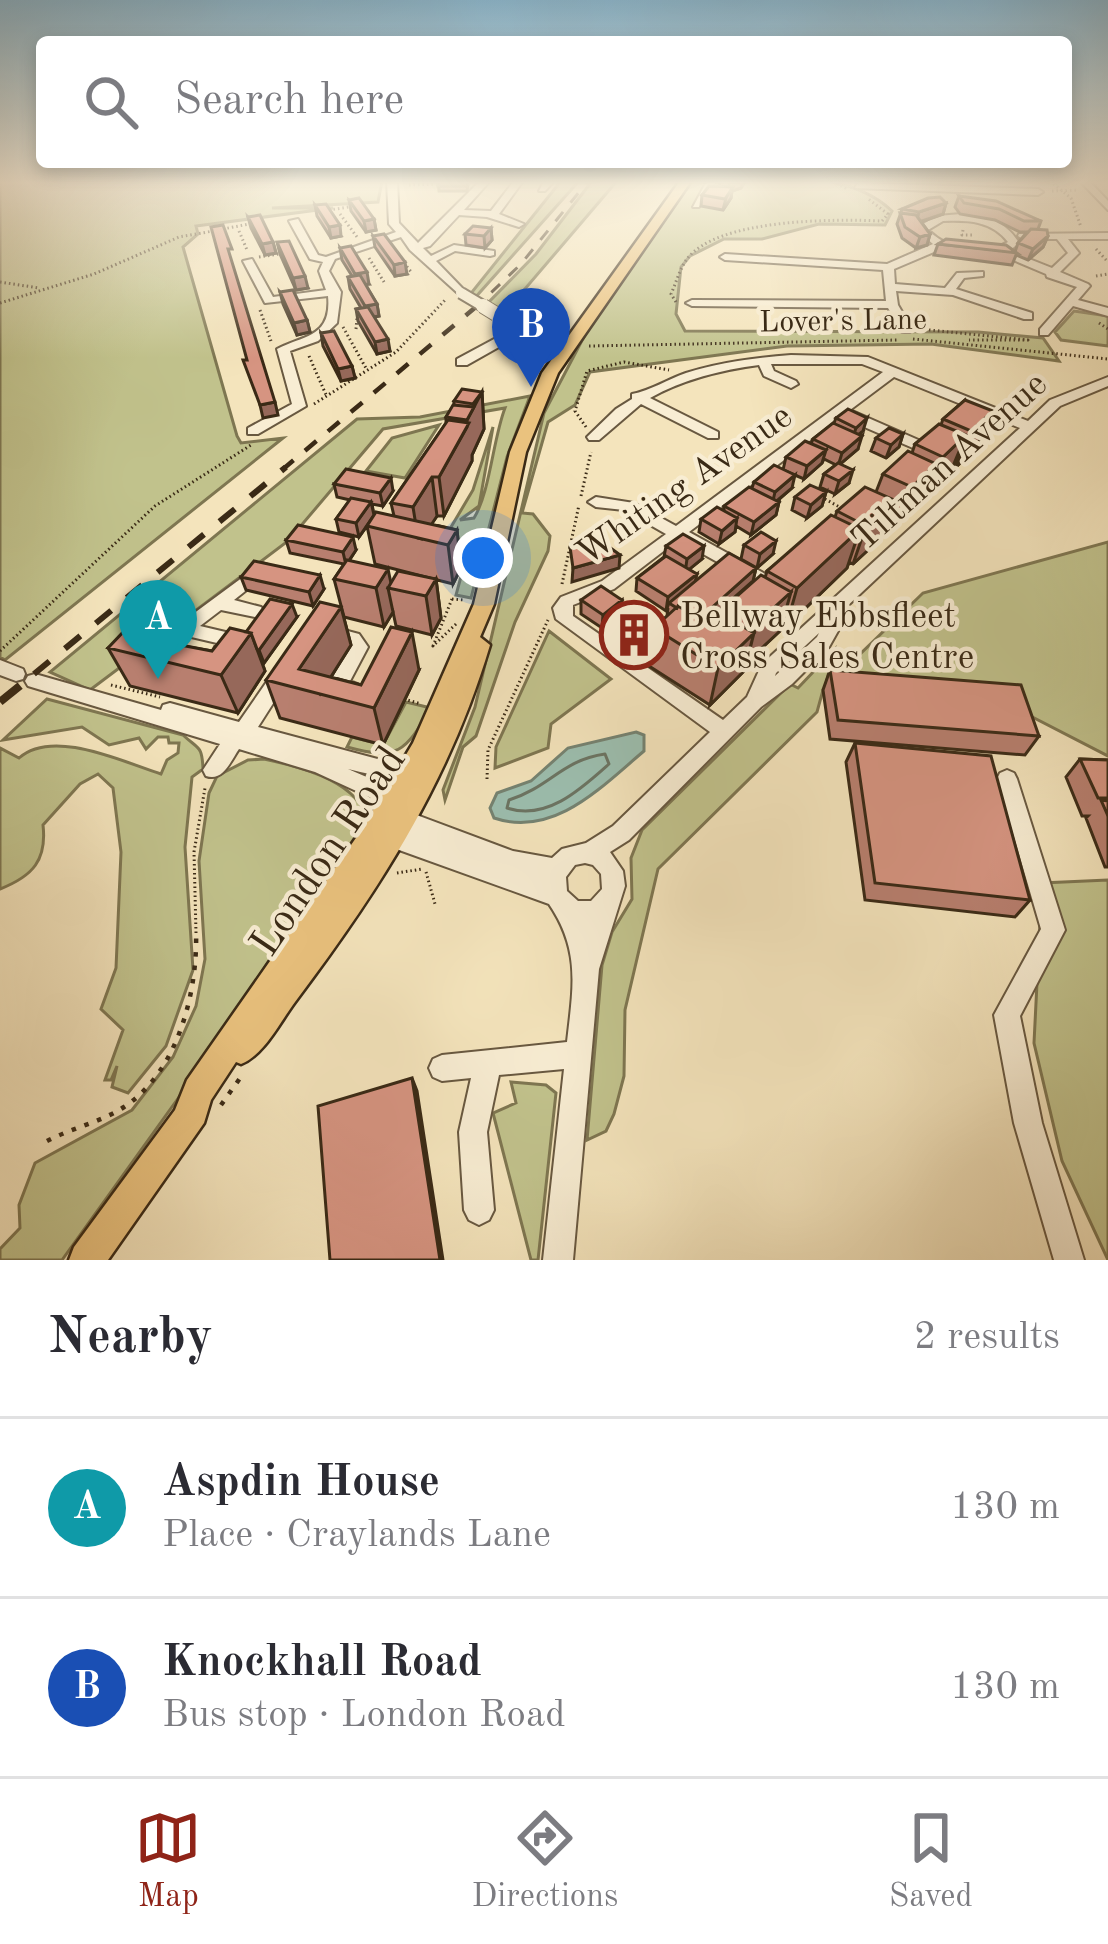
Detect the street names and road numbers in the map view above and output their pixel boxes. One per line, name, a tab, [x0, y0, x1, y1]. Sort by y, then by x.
street label: Lover's Lane	[759, 306, 927, 338]
street label: Tiltman Avenue	[846, 367, 1055, 559]
street label: Whiting Avenue	[571, 399, 799, 574]
street label: London Road	[244, 740, 415, 964]

